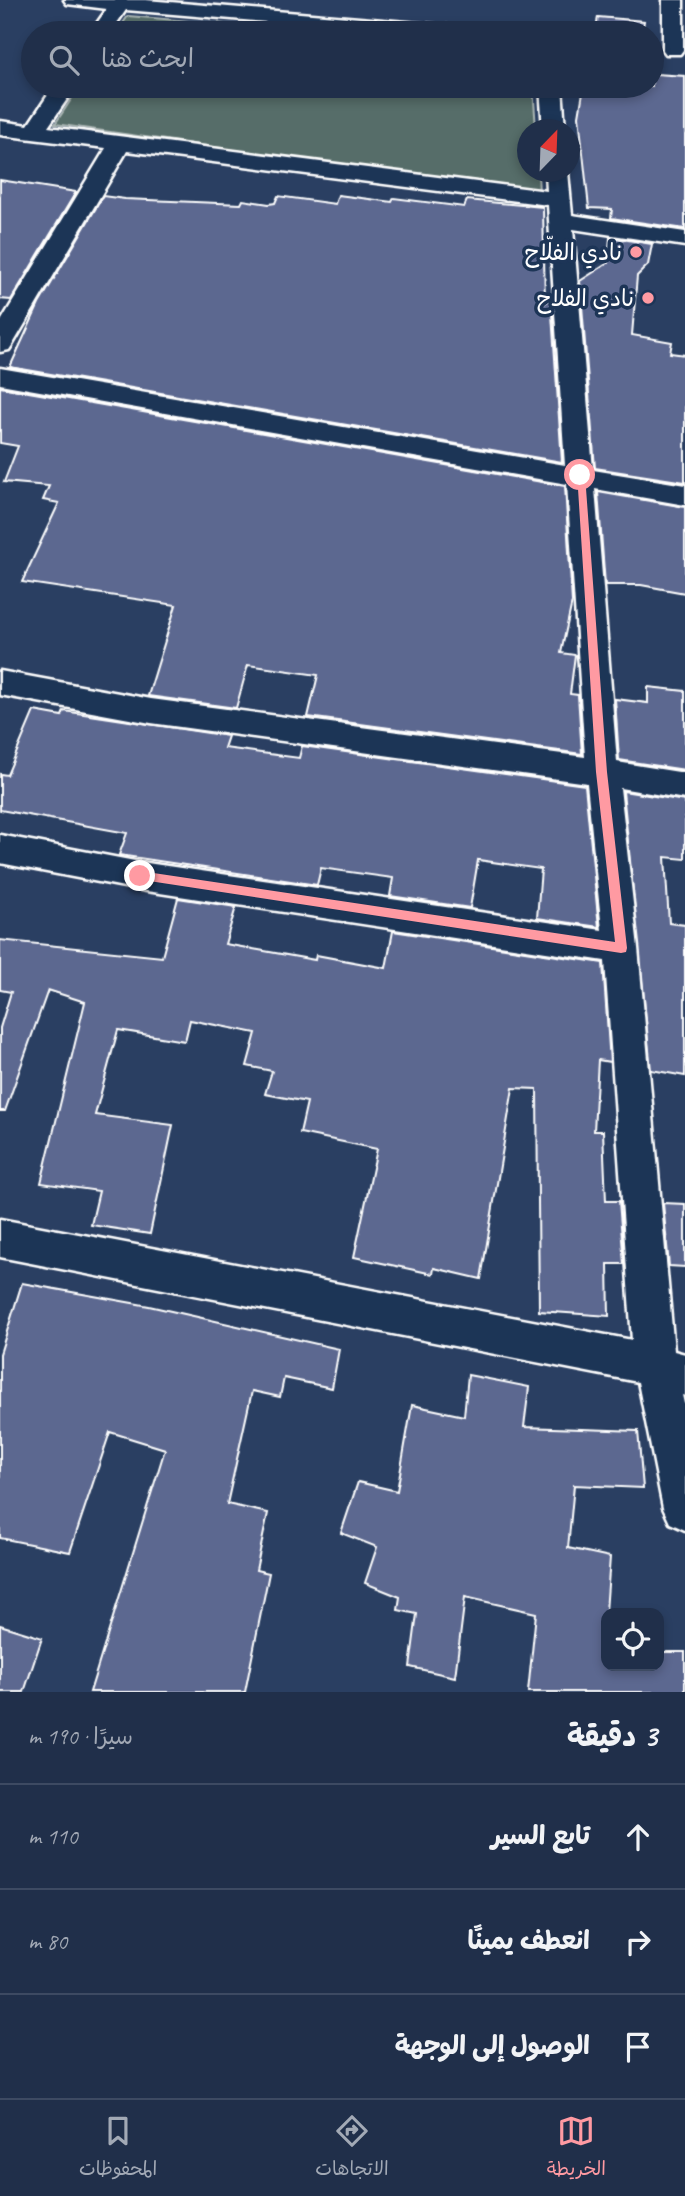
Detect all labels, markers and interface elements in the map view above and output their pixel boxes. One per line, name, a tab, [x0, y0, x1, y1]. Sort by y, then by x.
search box	[21, 21, 664, 98]
icon: search	[45, 41, 83, 79]
text: ابحث هنا	[101, 42, 194, 75]
north arrow	[517, 119, 580, 182]
place label: نادي الفلّاح	[525, 235, 622, 269]
marker: نادي الفلّاح	[628, 244, 644, 260]
place label: نادي الفلاح	[537, 284, 634, 315]
marker: نادي الفلاح	[640, 290, 656, 306]
route start	[564, 459, 595, 490]
route end	[124, 860, 155, 891]
map controls	[601, 1608, 664, 1671]
button: locate	[601, 1608, 664, 1671]
text: 3 دقيقة	[567, 1717, 657, 1755]
text: سيرًا · 190 m	[28, 1722, 133, 1751]
icon: ahead	[619, 1818, 657, 1856]
text: تابع السير	[491, 1819, 590, 1852]
text: 110 m	[28, 1822, 78, 1851]
icon: right	[619, 1923, 657, 1961]
text: انعطف يمينًا	[468, 1924, 590, 1957]
text: 80 m	[28, 1927, 67, 1956]
icon: arrive	[619, 2028, 657, 2066]
text: الوصول إلى الوجهة	[395, 2029, 590, 2062]
tab: المحفوظات	[79, 2112, 157, 2185]
tab: الاتجاهات	[315, 2112, 389, 2185]
tab: الخريطة	[547, 2112, 606, 2185]

